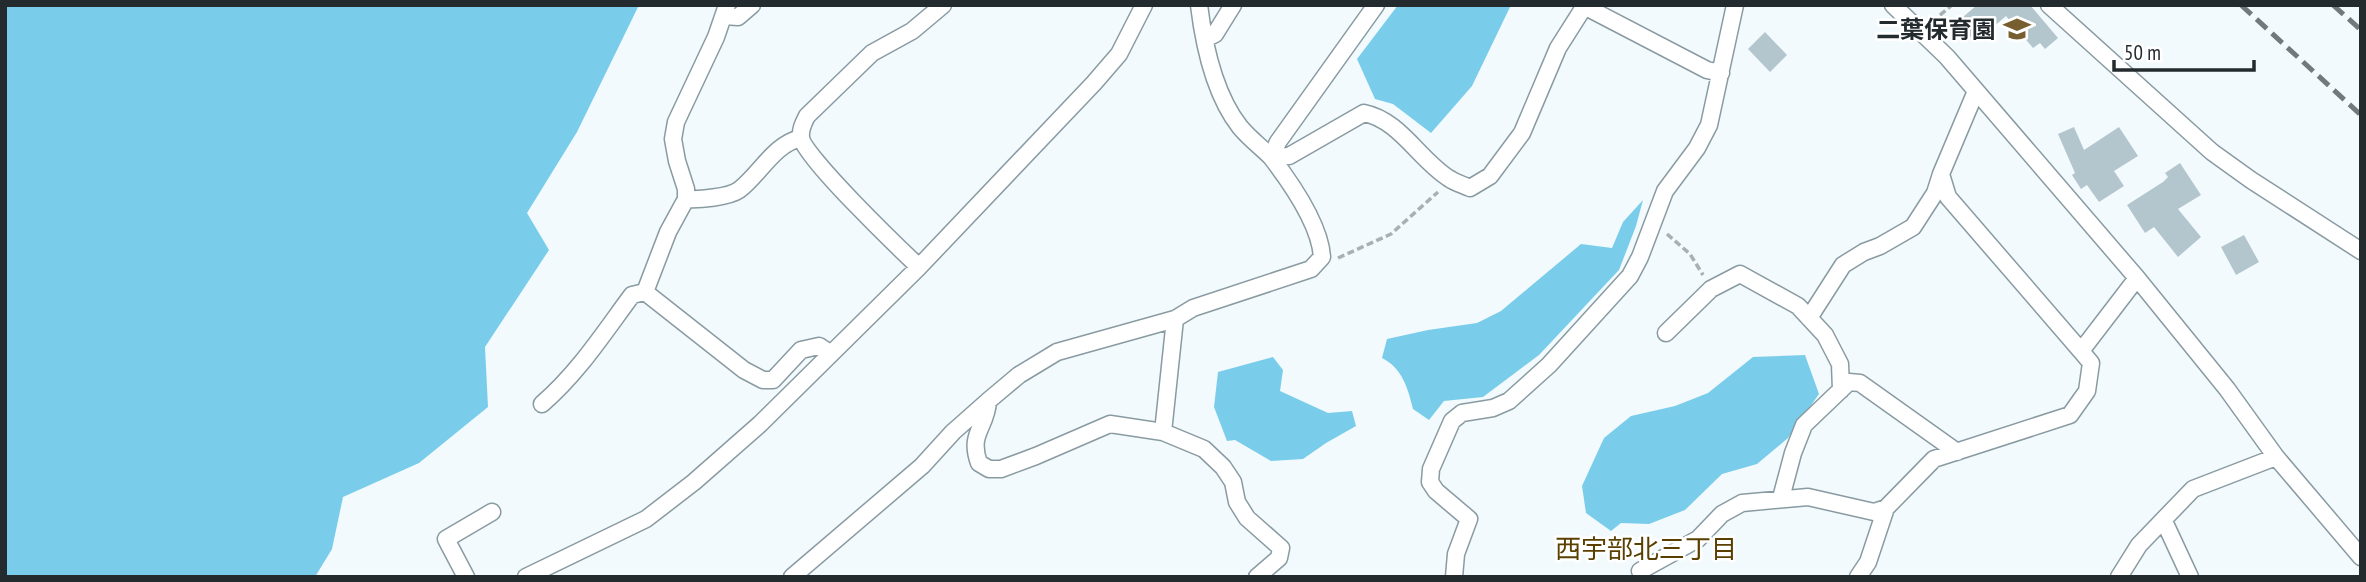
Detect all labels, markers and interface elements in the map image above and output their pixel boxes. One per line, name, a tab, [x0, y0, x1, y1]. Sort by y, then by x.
place label: 二葉保育園	[1876, 14, 1996, 45]
school or university icon: 二葉保育園	[2002, 14, 2032, 44]
scale bar	[2114, 28, 2254, 72]
text: 50 m	[2124, 39, 2161, 66]
district label: 西宇部北三丁目	[1555, 532, 1737, 565]

